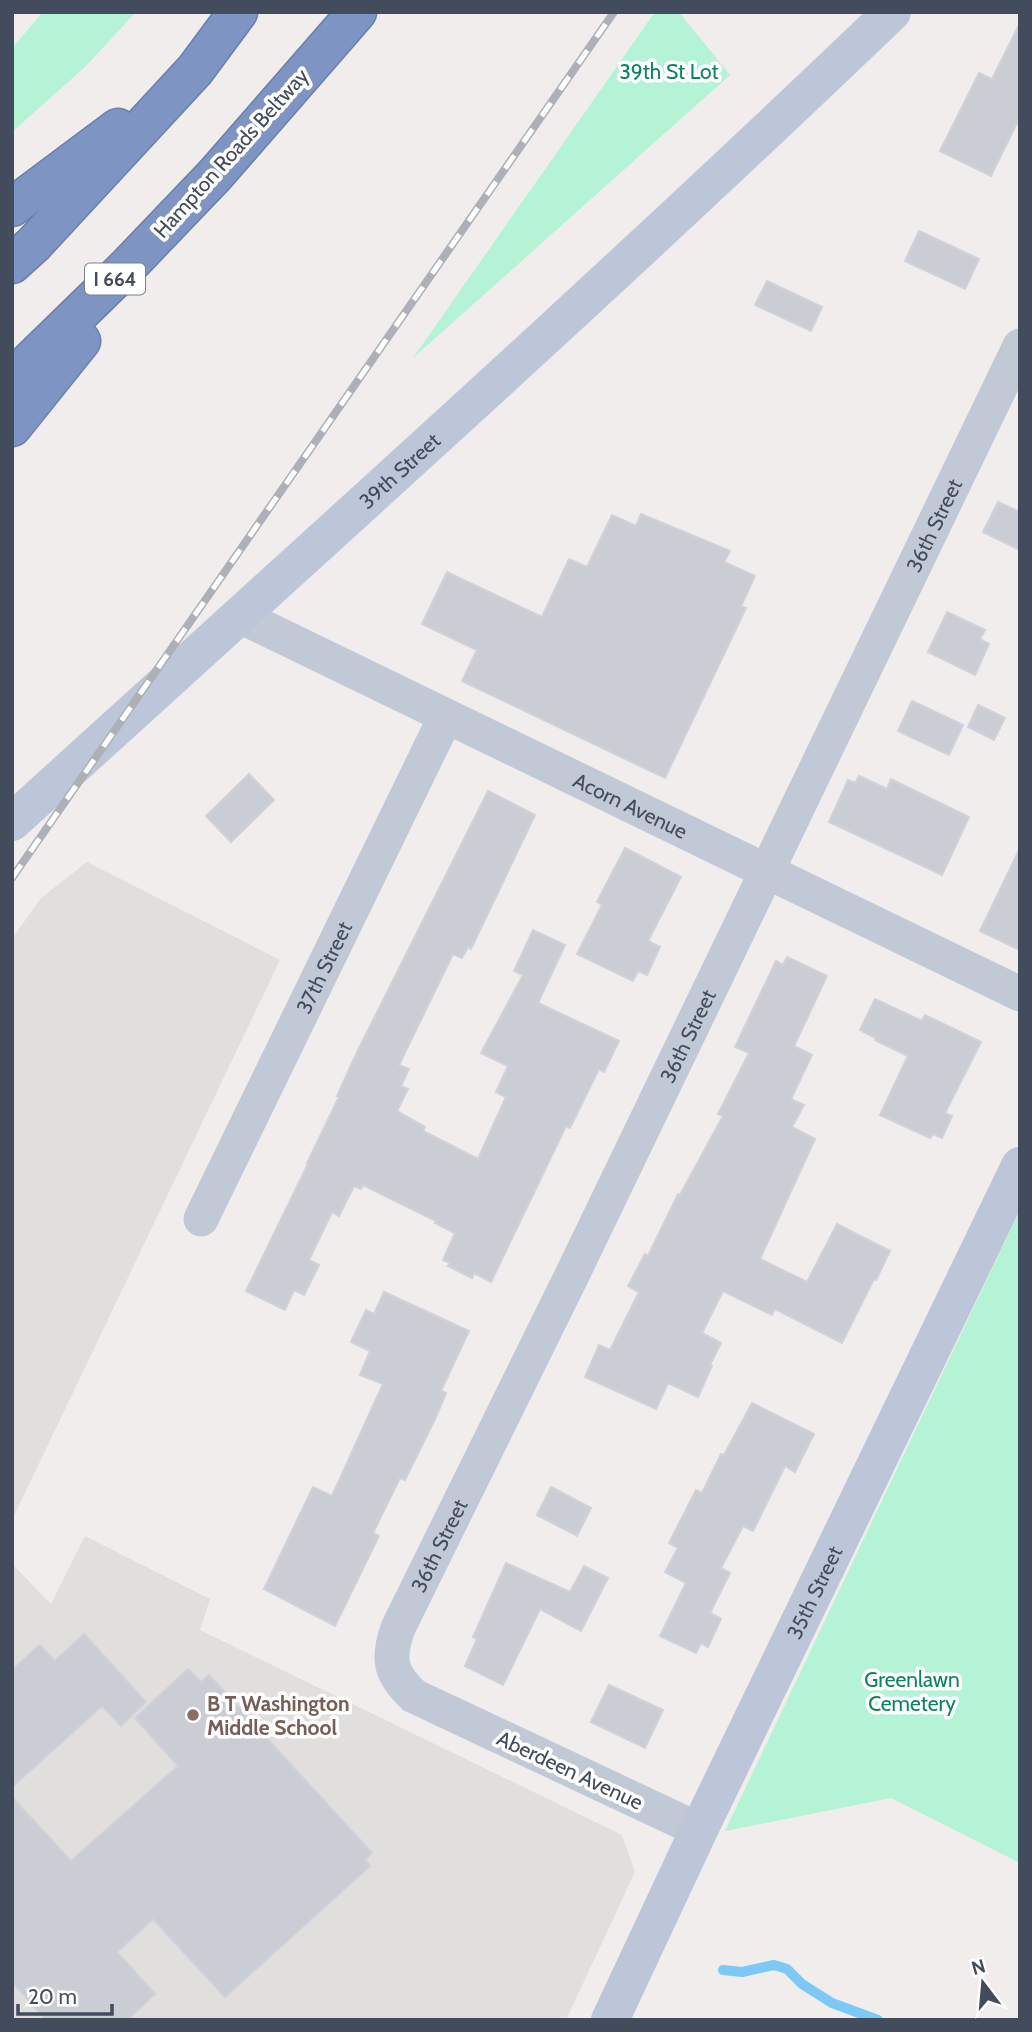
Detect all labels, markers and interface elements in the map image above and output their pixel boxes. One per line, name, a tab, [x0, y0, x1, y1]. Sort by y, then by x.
park label: 39th St Lot	[619, 59, 719, 84]
street label: Hampton Roads Beltway	[148, 63, 314, 243]
road number: I 664	[85, 264, 145, 294]
street label: 39th Street	[354, 427, 445, 514]
street label: 36th Street	[901, 474, 967, 576]
street label: Acorn Avenue	[570, 767, 692, 844]
street label: 37th Street	[291, 917, 357, 1017]
street label: 36th Street	[654, 985, 720, 1087]
street label: 36th Street	[405, 1495, 472, 1596]
street label: 35th Street	[781, 1542, 847, 1643]
park label: Greenlawn Cemetery	[864, 1667, 960, 1716]
place label: B T Washington Middle School	[207, 1691, 350, 1740]
marker: B T Washington Middle School	[185, 1707, 201, 1723]
street label: Aberdeen Avenue	[493, 1725, 647, 1815]
north arrow	[948, 1948, 1018, 2018]
text: N	[969, 1954, 988, 1980]
scale bar	[18, 1972, 112, 2016]
text: 20 m	[28, 1984, 77, 2009]

